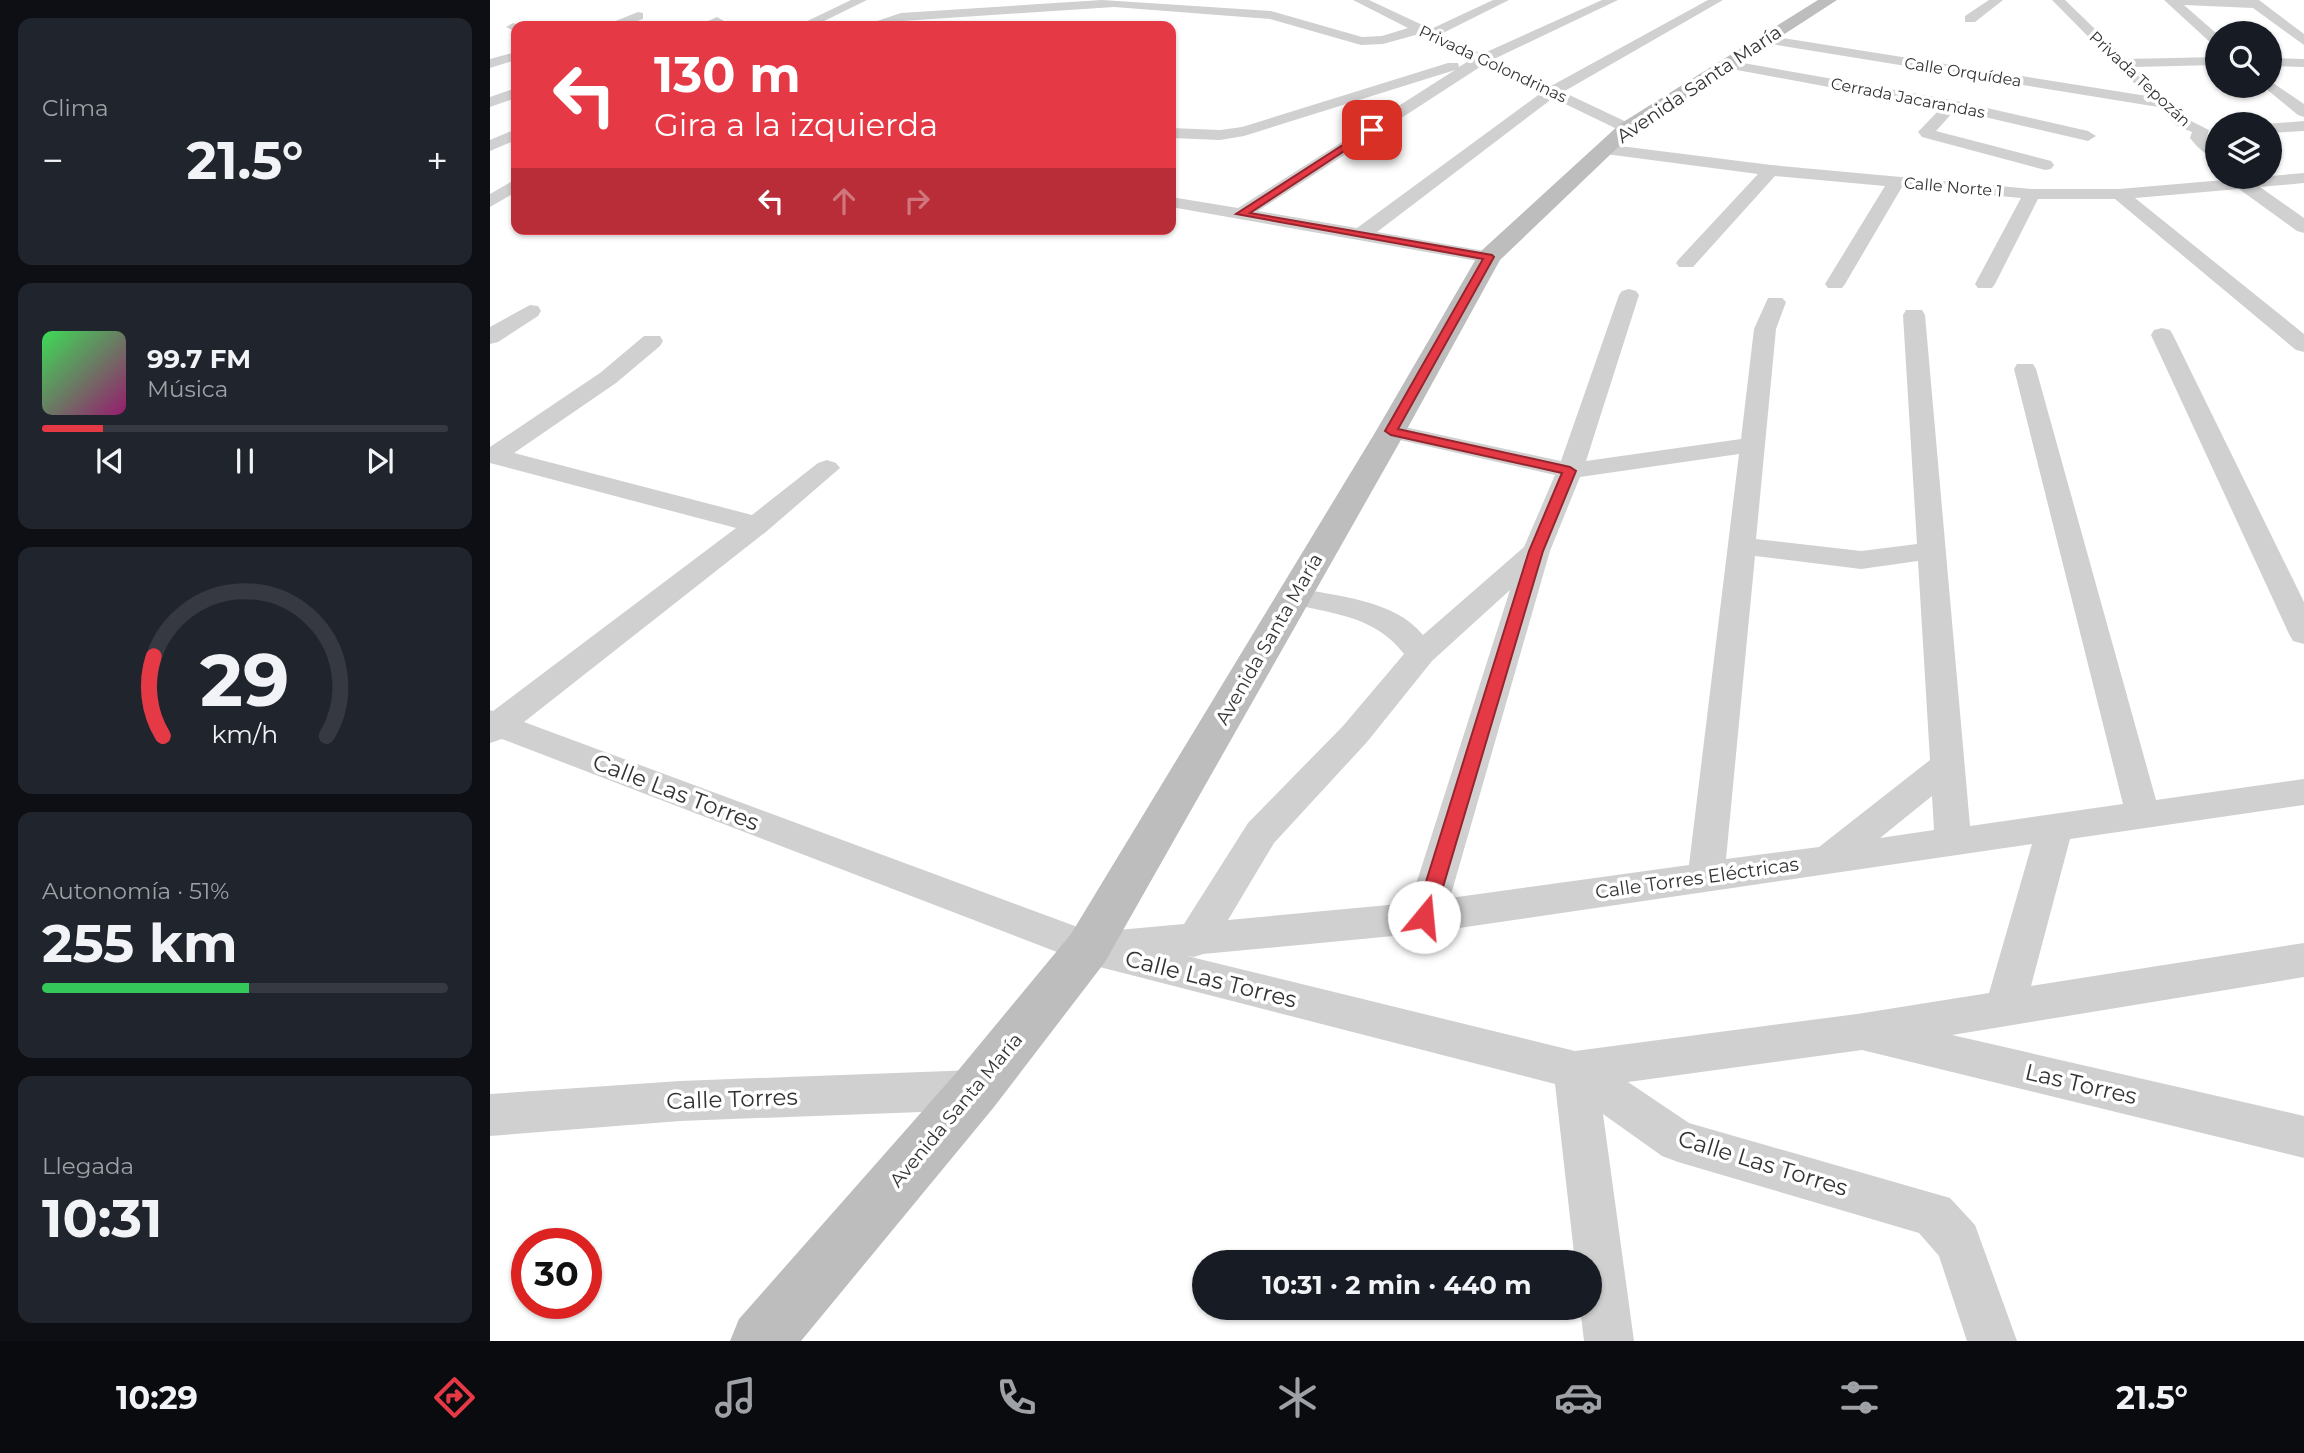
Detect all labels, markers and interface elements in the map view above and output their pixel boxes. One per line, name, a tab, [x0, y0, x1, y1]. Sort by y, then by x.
street label: Avenida Santa María	[1612, 20, 1786, 148]
street label: Privada Golondrinas	[1416, 21, 1570, 107]
map controls	[2205, 21, 2282, 189]
button: search	[2205, 21, 2282, 98]
street label: Privada Tepozán	[2086, 27, 2194, 131]
text: 130 m	[654, 45, 801, 104]
icon: left	[539, 49, 630, 140]
street label: Calle Orquídea	[1903, 53, 2023, 91]
street label: Cerrada Jacarandas	[1829, 74, 1987, 122]
text: Clima	[42, 94, 109, 122]
pin	[1342, 100, 1402, 160]
text: Gira a la izquierda	[654, 105, 938, 144]
icon: arrive	[1353, 111, 1391, 149]
button: layers	[2205, 112, 2282, 189]
text: 21.5°	[186, 129, 304, 192]
text: −	[42, 137, 64, 184]
text: +	[426, 137, 448, 184]
street label: Calle Norte 1	[1903, 173, 2003, 201]
icon: left	[752, 182, 790, 220]
icon: ahead	[825, 182, 863, 220]
icon: right	[898, 182, 936, 220]
text: 99.7 FM	[147, 343, 251, 375]
text: Música	[147, 375, 228, 403]
icon: previous	[91, 442, 129, 480]
icon: pause	[226, 442, 264, 480]
icon: next	[361, 442, 399, 480]
street label: Avenida Santa María	[1211, 549, 1327, 729]
text: 29	[200, 637, 290, 725]
text: km/h	[212, 719, 278, 749]
street label: Calle Las Torres	[589, 747, 763, 837]
street label: Calle Torres Eléctricas	[1594, 852, 1800, 904]
text: Autonomía · 51%	[42, 877, 229, 905]
position arrow	[1387, 880, 1461, 954]
text: 255 km	[42, 912, 237, 975]
street label: Calle Las Torres	[1122, 944, 1300, 1014]
street label: Avenida Santa María	[885, 1028, 1027, 1192]
street label: Las Torres	[2022, 1058, 2140, 1110]
street label: Calle Torres	[666, 1083, 798, 1115]
street label: Calle Las Torres	[1675, 1124, 1851, 1202]
text: Llegada	[42, 1152, 134, 1180]
text: 10:31	[42, 1187, 162, 1250]
speed limit sign: 30	[511, 1228, 602, 1319]
text: 10:31 · 2 min · 440 m	[1262, 1269, 1532, 1301]
icon: directions	[430, 1373, 479, 1422]
icon: music	[711, 1373, 760, 1422]
icon: phone	[992, 1373, 1041, 1422]
icon: climate	[1273, 1373, 1322, 1422]
icon: car	[1554, 1373, 1603, 1422]
icon: filters	[1835, 1373, 1884, 1422]
text: 10:29	[116, 1378, 198, 1417]
text: 21.5°	[2116, 1378, 2188, 1417]

